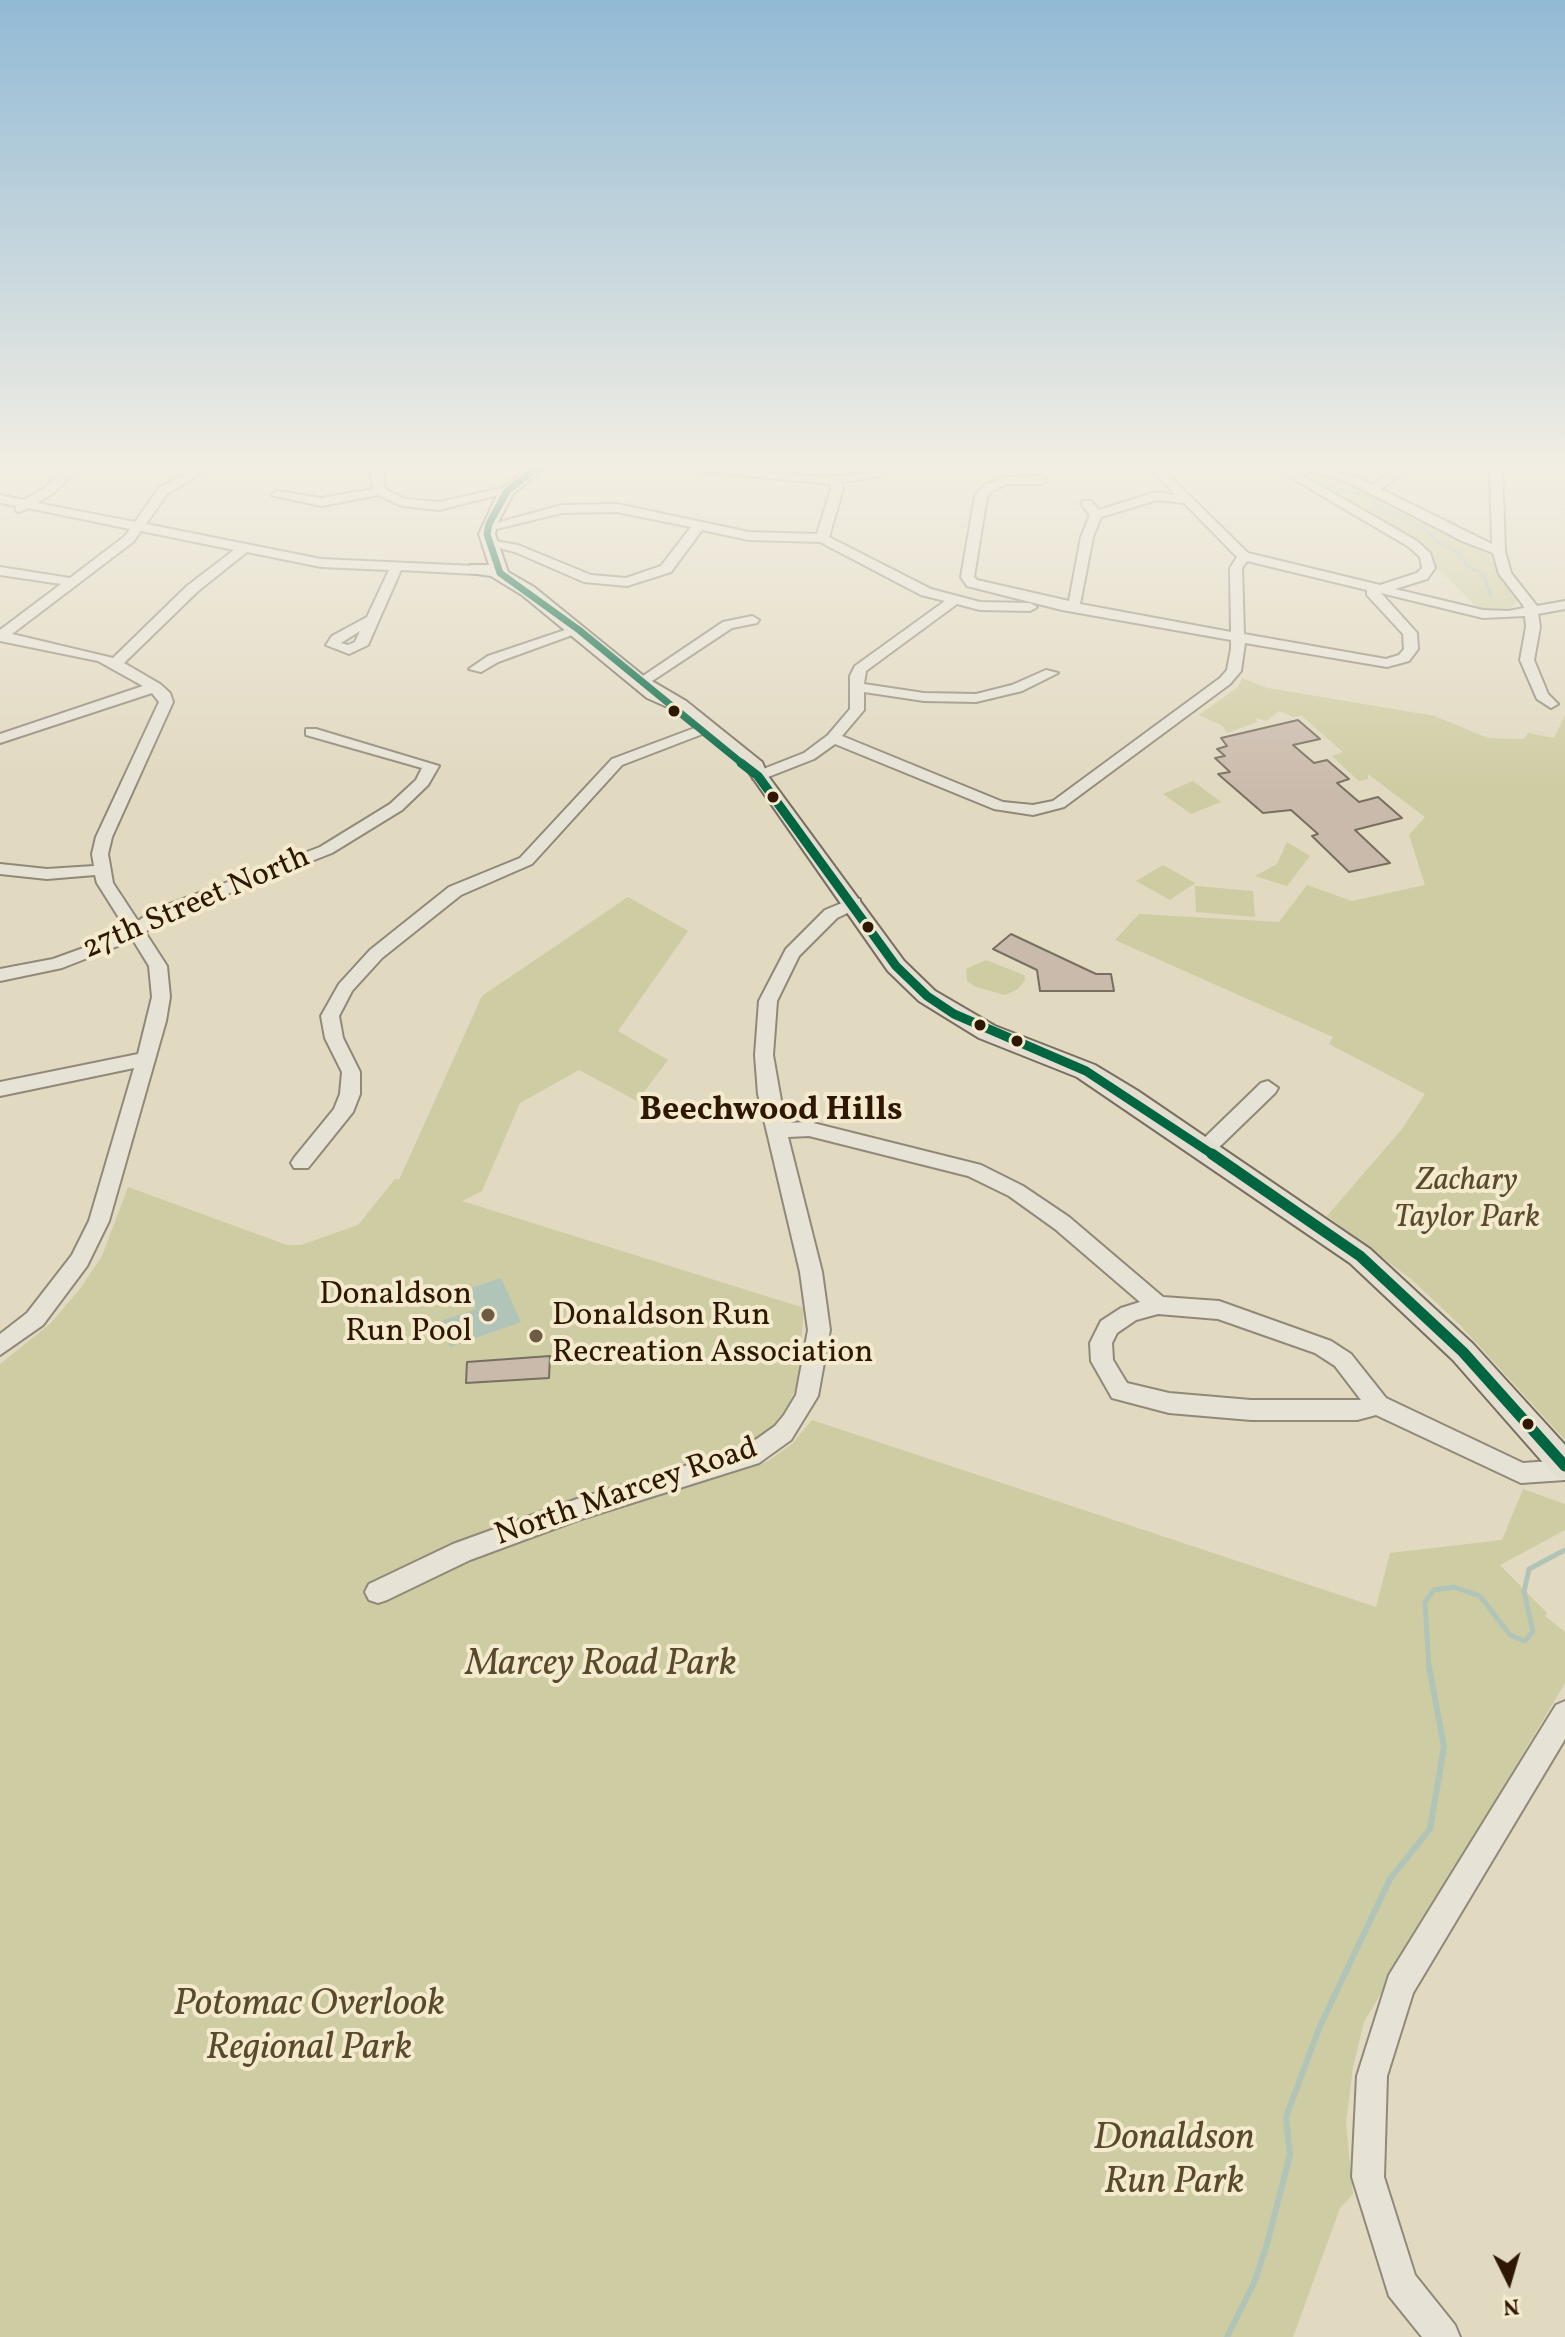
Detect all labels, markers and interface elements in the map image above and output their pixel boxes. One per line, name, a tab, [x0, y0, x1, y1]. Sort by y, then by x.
unlabelled marker	[666, 703, 682, 719]
unlabelled marker	[765, 789, 781, 805]
street label: 27th Street North	[77, 840, 317, 970]
unlabelled marker	[860, 919, 876, 935]
unlabelled marker	[972, 1017, 988, 1033]
unlabelled marker	[1009, 1033, 1025, 1049]
district label: Beechwood Hills	[639, 1093, 903, 1133]
park label: Zachary Taylor Park	[1394, 1164, 1540, 1239]
place label: Donaldson Run Pool	[319, 1278, 472, 1353]
place label: Donaldson Run Recreation Association	[552, 1299, 873, 1374]
marker: Donaldson Run Pool	[479, 1306, 497, 1324]
marker: Donaldson Run Recreation Association	[527, 1327, 545, 1345]
unlabelled marker	[1520, 1416, 1536, 1432]
street label: North Marcey Road	[491, 1431, 763, 1557]
park label: Marcey Road Park	[466, 1644, 736, 1690]
park label: Potomac Overlook Regional Park	[173, 1984, 445, 2074]
park label: Donaldson Run Park	[1093, 2118, 1255, 2208]
north arrow	[1469, 2241, 1549, 2321]
text: N	[1502, 2289, 1520, 2322]

